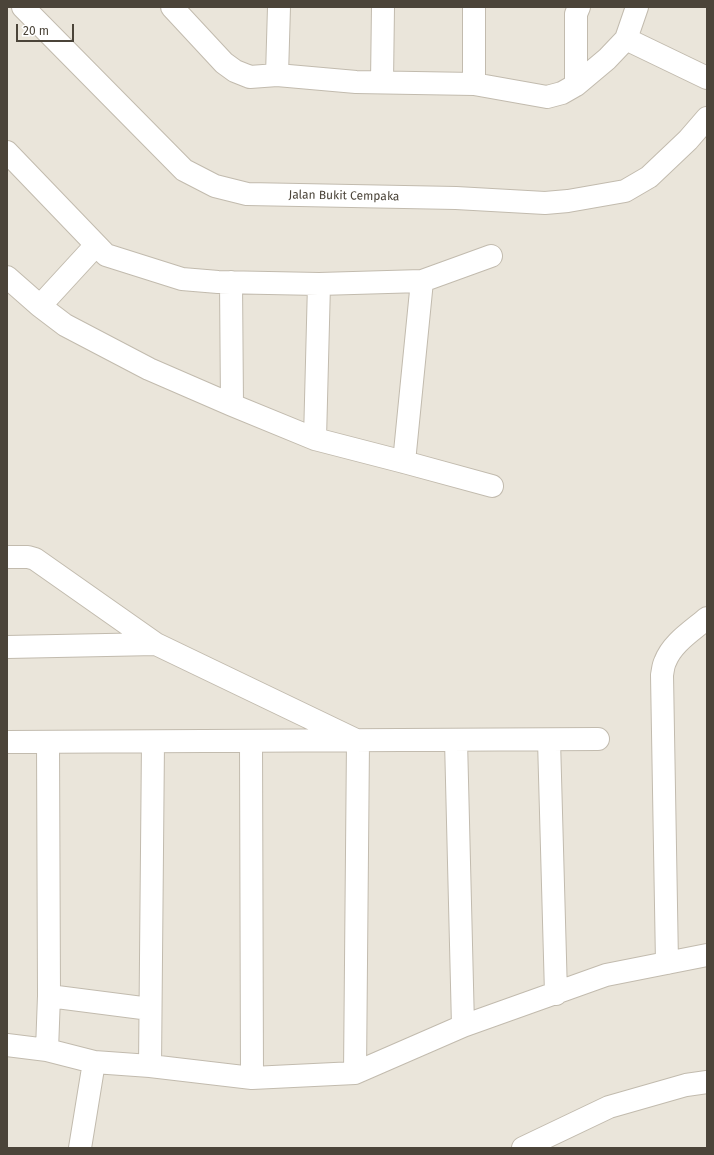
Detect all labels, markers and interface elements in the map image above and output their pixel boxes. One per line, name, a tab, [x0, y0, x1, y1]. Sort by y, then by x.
scale bar	[18, 16, 76, 42]
text: 20 m	[23, 24, 49, 38]
street label: Jalan Bukit Cempaka	[288, 188, 400, 204]

